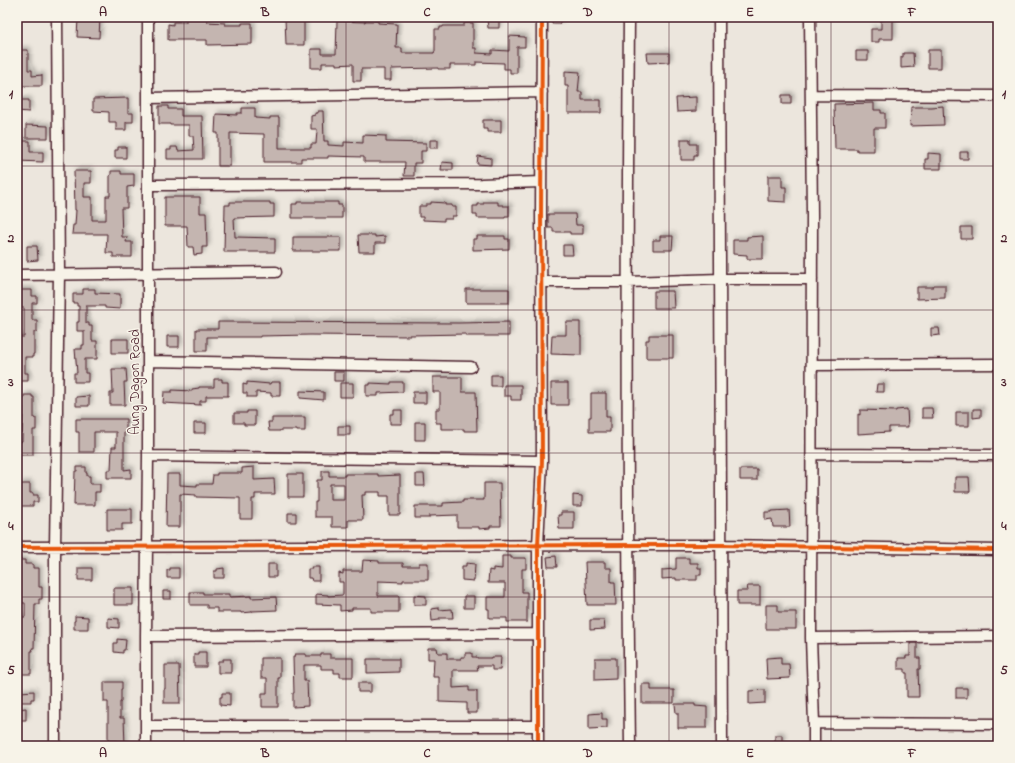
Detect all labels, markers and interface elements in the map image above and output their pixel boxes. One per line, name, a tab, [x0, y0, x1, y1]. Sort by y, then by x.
text: A	[99, 3, 107, 22]
text: B	[260, 3, 270, 22]
text: C	[423, 3, 431, 22]
text: D	[582, 3, 593, 22]
text: E	[746, 3, 754, 22]
text: F	[907, 3, 917, 22]
text: 1	[9, 85, 14, 104]
text: 1	[1002, 85, 1007, 104]
text: 2	[7, 229, 15, 248]
text: 2	[1000, 229, 1008, 248]
street label: Aung Dagon Road	[125, 329, 147, 435]
text: 3	[7, 373, 14, 392]
text: 3	[1000, 373, 1007, 392]
text: 4	[7, 517, 14, 536]
text: 4	[1000, 517, 1007, 536]
text: 5	[7, 661, 15, 680]
text: 5	[1000, 661, 1008, 680]
text: A	[99, 744, 107, 763]
text: B	[260, 744, 270, 763]
text: C	[423, 744, 431, 763]
text: D	[582, 744, 593, 763]
text: E	[746, 744, 754, 763]
text: F	[907, 744, 917, 763]

